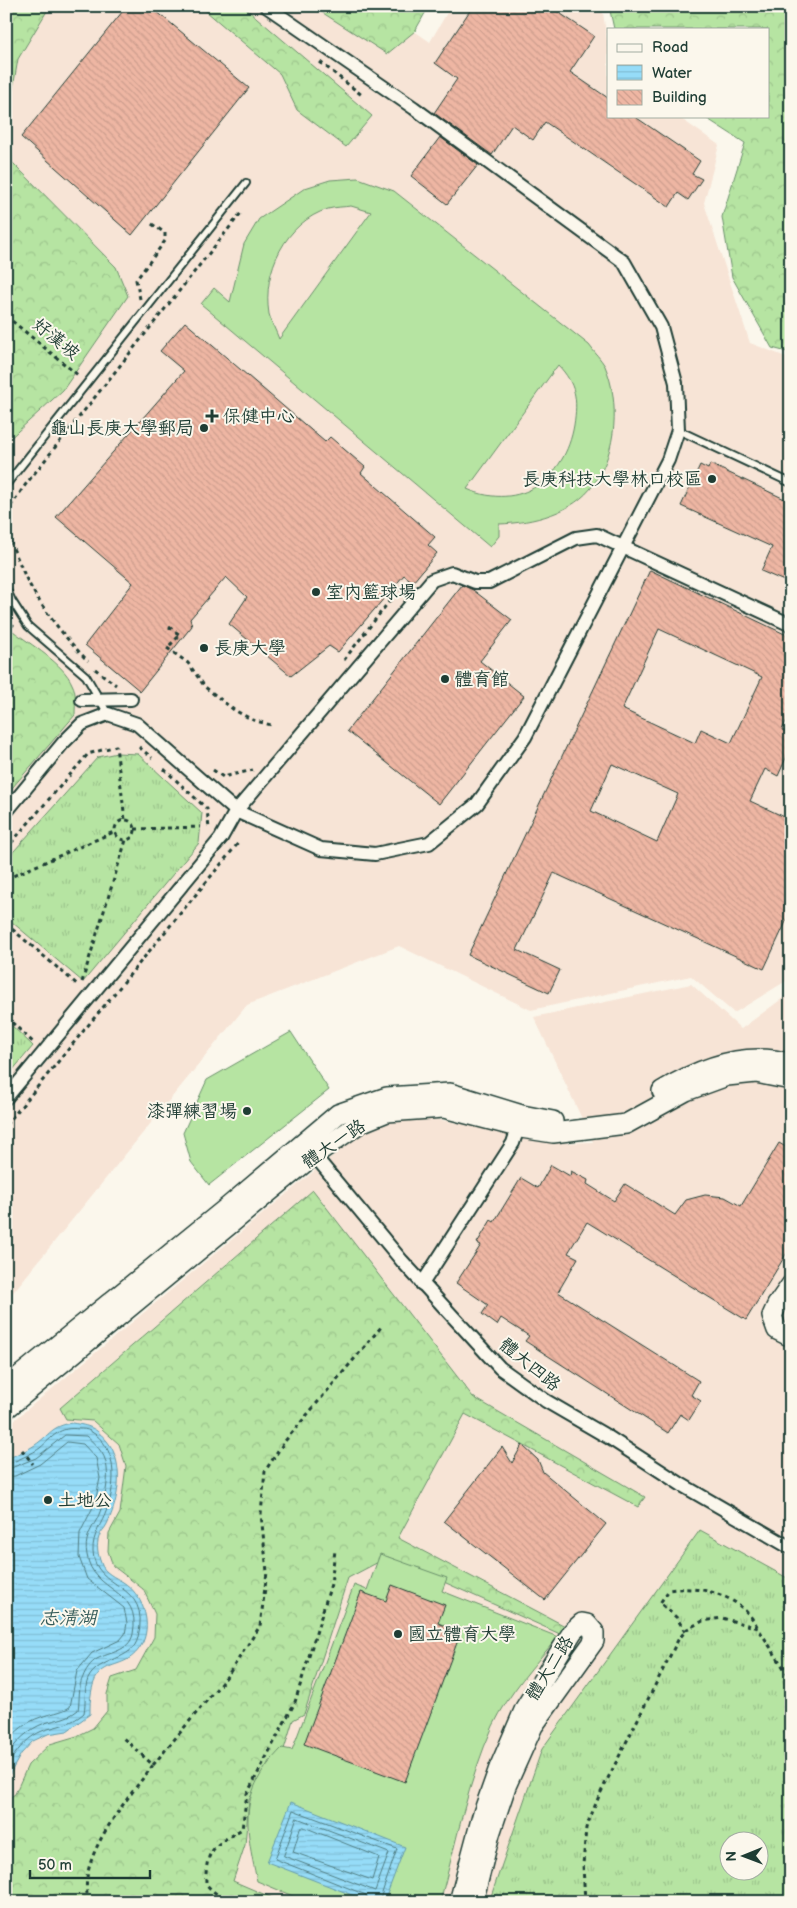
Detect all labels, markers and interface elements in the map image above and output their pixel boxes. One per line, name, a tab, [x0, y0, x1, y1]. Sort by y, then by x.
legend	[607, 28, 770, 118]
text: Road	[652, 38, 688, 57]
text: Water	[652, 64, 692, 83]
text: Building	[652, 88, 707, 107]
street label: 好漢坡	[28, 314, 84, 364]
place label: 保健中心	[223, 406, 295, 427]
marker: 保健中心	[205, 409, 219, 423]
place label: 龜山長庚大學郵局	[50, 418, 194, 439]
marker: 龜山長庚大學郵局	[198, 422, 210, 434]
place label: 長庚科技大學林口校區	[522, 469, 702, 490]
marker: 長庚科技大學林口校區	[706, 473, 718, 485]
place label: 室內籃球場	[326, 582, 416, 603]
marker: 室內籃球場	[310, 586, 322, 598]
place label: 長庚大學	[214, 638, 286, 659]
marker: 長庚大學	[198, 642, 210, 654]
place label: 體育館	[455, 669, 509, 690]
marker: 體育館	[439, 673, 451, 685]
place label: 漆彈練習場	[147, 1101, 237, 1122]
marker: 漆彈練習場	[241, 1105, 253, 1117]
street label: 體大一路	[298, 1115, 370, 1173]
street label: 體大四路	[495, 1334, 565, 1396]
place label: 土地公	[58, 1490, 112, 1511]
marker: 土地公	[42, 1494, 54, 1506]
water label: 志清湖	[39, 1607, 98, 1630]
place label: 國立體育大學	[408, 1624, 516, 1645]
marker: 國立體育大學	[392, 1628, 404, 1640]
street label: 體大二路	[522, 1632, 578, 1704]
north arrow	[720, 1830, 770, 1880]
scale bar	[30, 1848, 150, 1880]
text: N	[723, 1851, 740, 1862]
text: 50 m	[38, 1856, 72, 1875]

